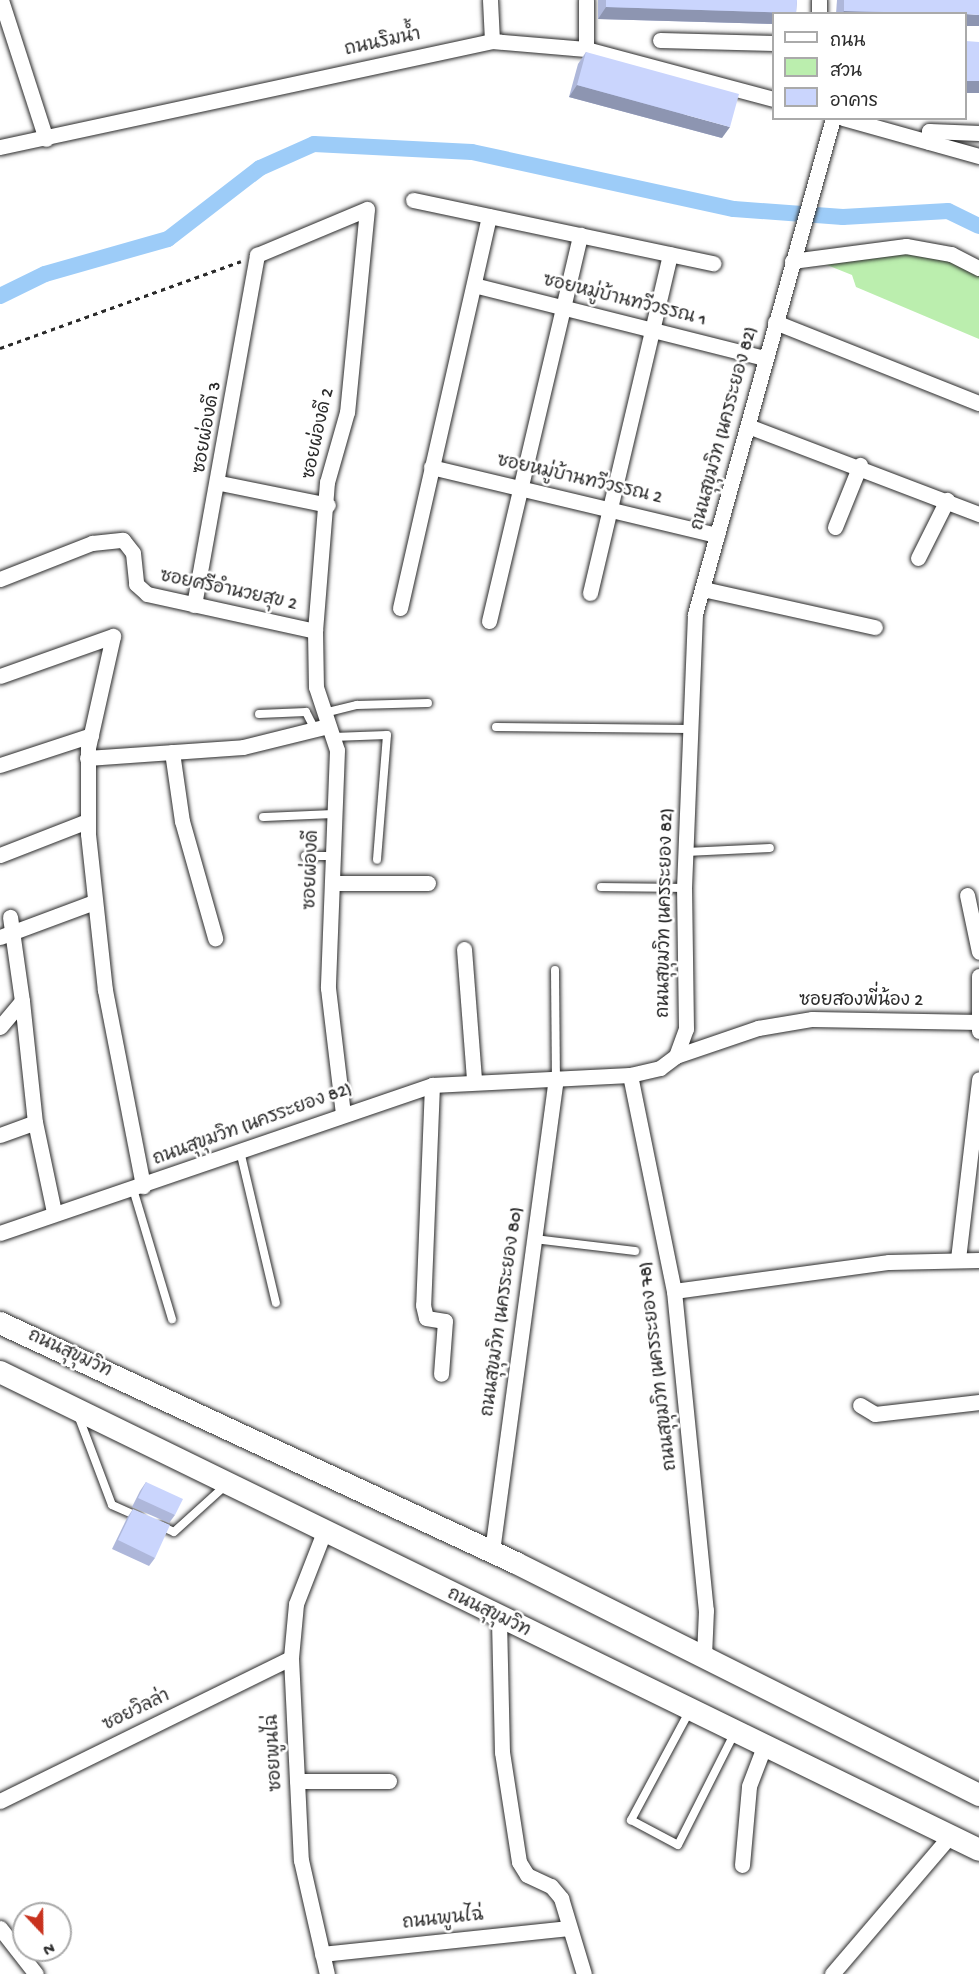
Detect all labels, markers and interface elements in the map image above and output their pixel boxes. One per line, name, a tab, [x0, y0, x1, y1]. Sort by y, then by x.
legend	[772, 12, 967, 120]
street label: ถนนริมน้ำ	[343, 25, 423, 63]
text: ถนน	[830, 32, 865, 53]
text: สวน	[830, 62, 862, 83]
text: อาคาร	[830, 92, 878, 113]
street label: ซอยหมู่บ้านทวีวรรณ 1	[540, 271, 708, 333]
street label: ถนนสุขุมวิท (นครระยอง 82)	[688, 325, 764, 533]
street label: ซอยผ่องดี 3	[190, 380, 228, 476]
street label: ซอยผ่องดี 2	[300, 386, 340, 482]
street label: ซอยหมู่บ้านทวีวรรณ 2	[494, 451, 664, 511]
street label: ซอยศรีอำนวยสุข 2	[157, 567, 299, 617]
street label: ถนนสุขุมวิท (นครระยอง 82)	[654, 808, 680, 1018]
street label: ซอยผ่องดี	[301, 830, 325, 910]
street label: ซอยสองพี่น้อง 2	[799, 991, 923, 1013]
street label: ถนนสุขุมวิท (นครระยอง 82)	[151, 1080, 355, 1172]
street label: ถนนสุขุมวิท (นครระยอง 80)	[479, 1206, 529, 1418]
street label: ถนนสุขุมวิท (นครระยอง 78)	[636, 1260, 684, 1472]
street label: ถนนสุขุมวิท	[24, 1326, 114, 1384]
street label: ถนนสุขุมวิท	[443, 1585, 533, 1643]
street label: ซอยวิลล่า	[100, 1687, 174, 1737]
street label: ซอยพูนไฉ่	[263, 1714, 289, 1792]
north arrow	[12, 1902, 72, 1962]
street label: ถนนพูนไฉ่	[402, 1906, 484, 1936]
text: N	[40, 1937, 57, 1958]

